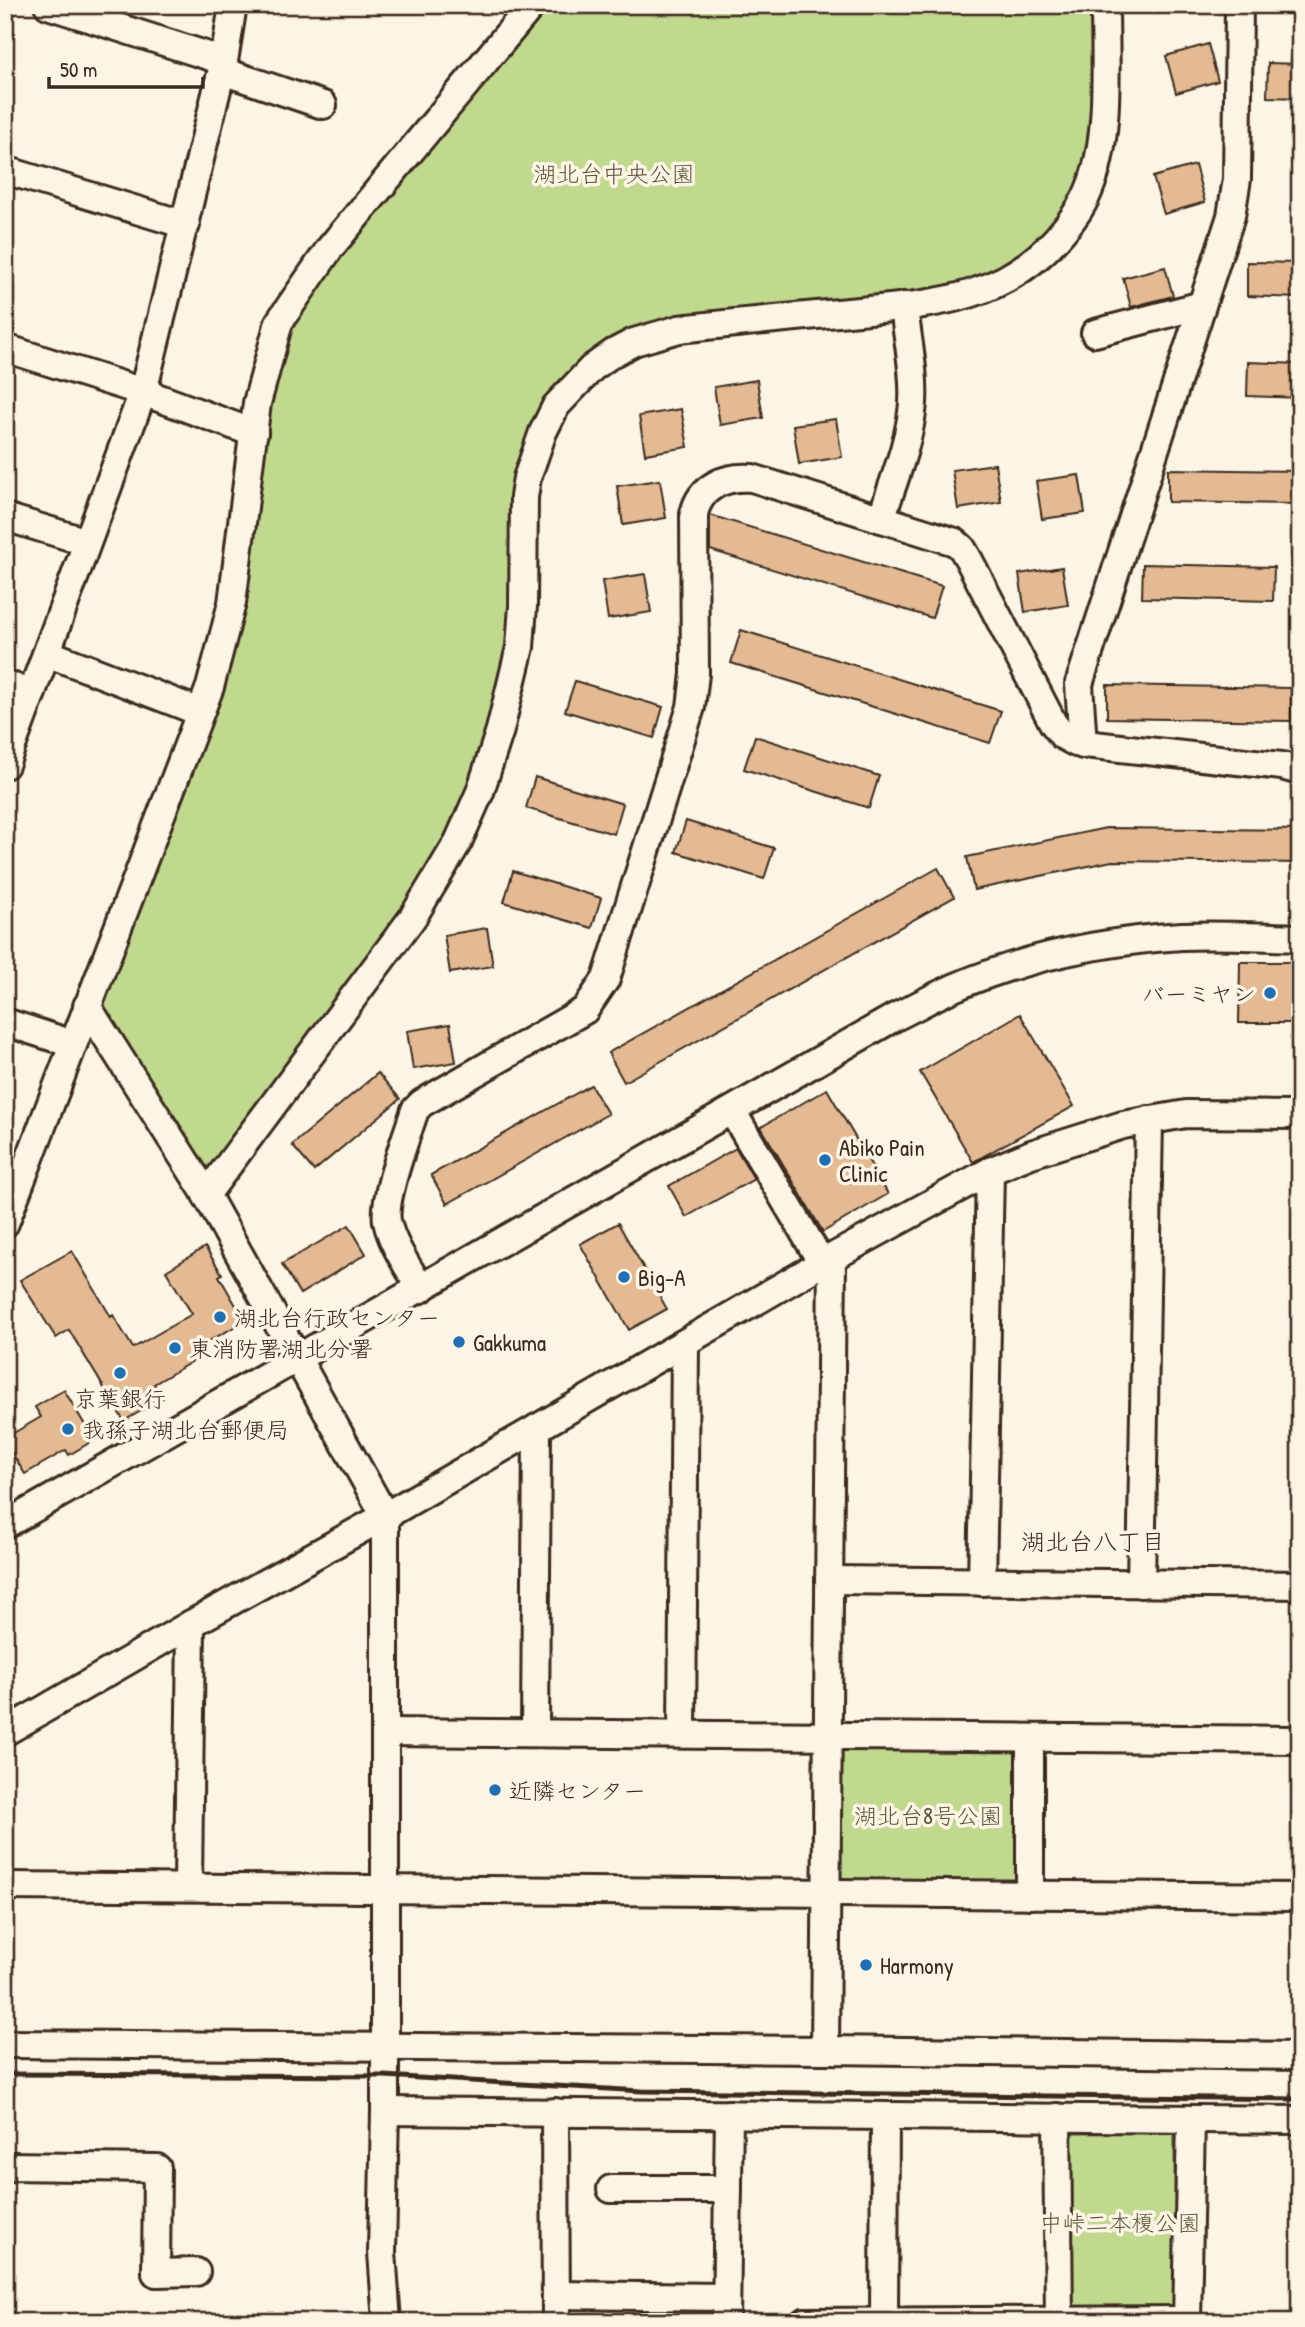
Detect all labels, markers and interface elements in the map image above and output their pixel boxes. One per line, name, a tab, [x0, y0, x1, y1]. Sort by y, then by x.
scale bar	[49, 46, 203, 90]
text: 50 m	[60, 55, 97, 84]
park label: 湖北台中央公園	[534, 158, 695, 189]
place label: バーミヤン	[1141, 978, 1256, 1009]
marker: バーミヤン	[1262, 985, 1278, 1001]
place label: Abiko Pain Clinic	[839, 1132, 925, 1189]
marker: Abiko Pain Clinic	[817, 1152, 833, 1168]
place label: Big-A	[638, 1262, 686, 1293]
marker: Big-A	[616, 1269, 632, 1285]
place label: 湖北台行政センター	[234, 1302, 440, 1333]
marker: 湖北台行政センター	[212, 1309, 228, 1325]
place label: Gakkuma	[473, 1327, 546, 1358]
place label: 東消防署湖北分署	[189, 1333, 373, 1364]
marker: Gakkuma	[451, 1334, 467, 1350]
marker: 東消防署湖北分署	[167, 1340, 183, 1356]
marker: 京葉銀行	[112, 1365, 128, 1381]
place label: 京葉銀行	[74, 1383, 166, 1414]
place label: 我孫子湖北台郵便局	[82, 1414, 289, 1445]
marker: 我孫子湖北台郵便局	[60, 1421, 76, 1437]
district label: 湖北台八丁目	[1021, 1525, 1165, 1557]
place label: 近隣センター	[509, 1775, 646, 1806]
marker: 近隣センター	[487, 1782, 503, 1798]
park label: 湖北台8号公園	[854, 1800, 1002, 1831]
place label: Harmony	[880, 1950, 954, 1981]
marker: Harmony	[858, 1957, 874, 1973]
park label: 中峠二本榎公園	[1040, 2207, 1201, 2238]

